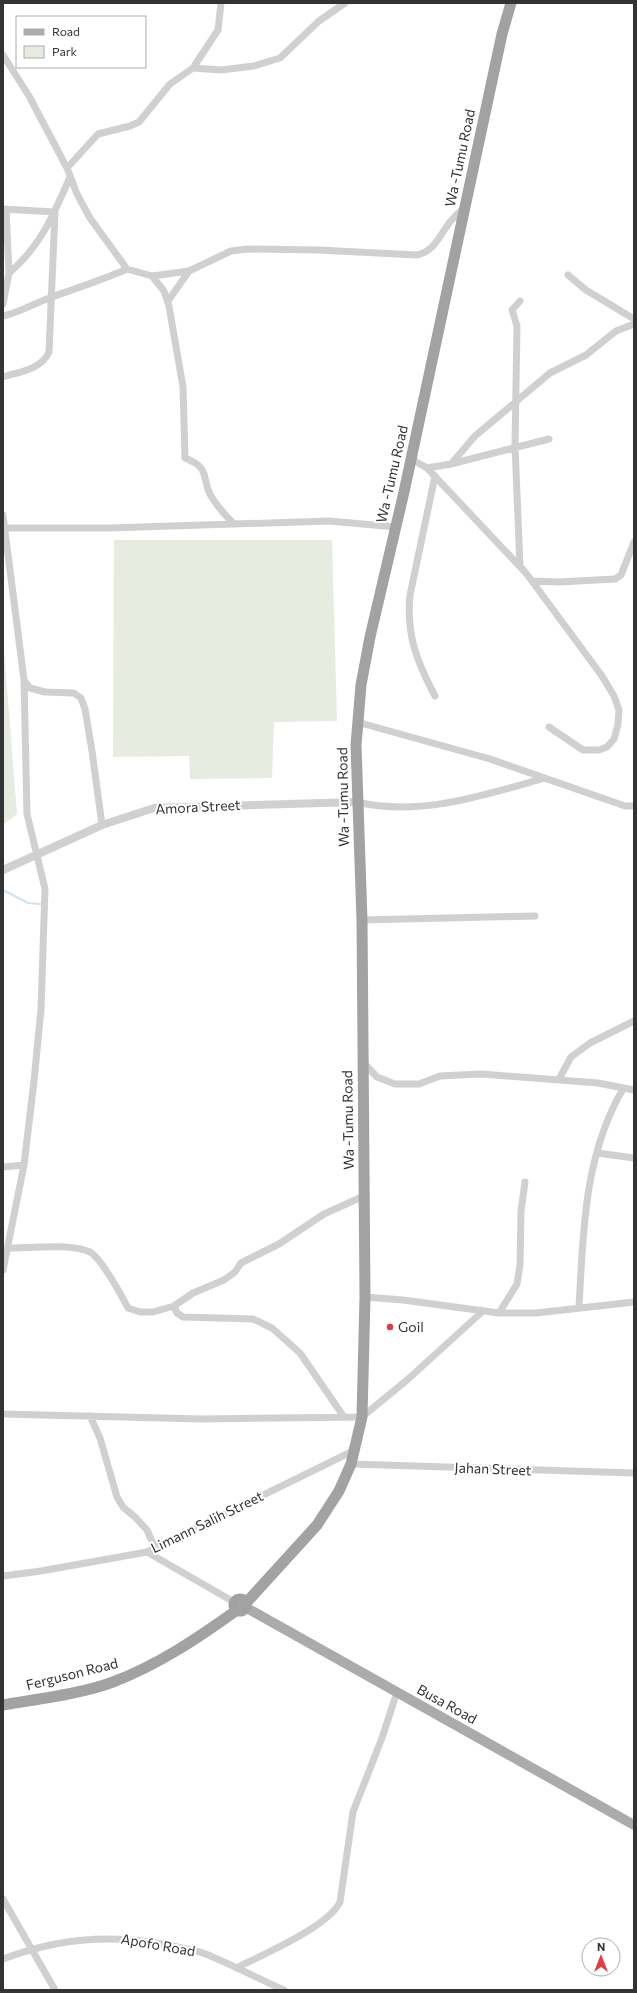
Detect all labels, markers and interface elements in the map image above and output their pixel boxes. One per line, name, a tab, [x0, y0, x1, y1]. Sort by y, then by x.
legend	[16, 16, 146, 68]
text: Road	[52, 24, 80, 38]
text: Park	[52, 44, 78, 58]
street label: Wa -Tumu Road	[441, 107, 478, 208]
street label: Wa -Tumu Road	[372, 423, 411, 524]
street label: Wa -Tumu Road	[333, 747, 352, 847]
street label: Amora Street	[155, 796, 241, 817]
street label: Wa -Tumu Road	[338, 1070, 357, 1170]
place label: Goil	[398, 1318, 424, 1335]
marker: Goil	[385, 1322, 395, 1332]
street label: Jahan Street	[454, 1459, 532, 1478]
street label: Limann Salih Street	[148, 1487, 266, 1556]
street label: Ferguson Road	[24, 1654, 120, 1693]
street label: Busa Road	[414, 1680, 480, 1727]
street label: Apofo Road	[120, 1930, 197, 1959]
north arrow	[581, 1937, 621, 1977]
text: N	[597, 1940, 605, 1953]

